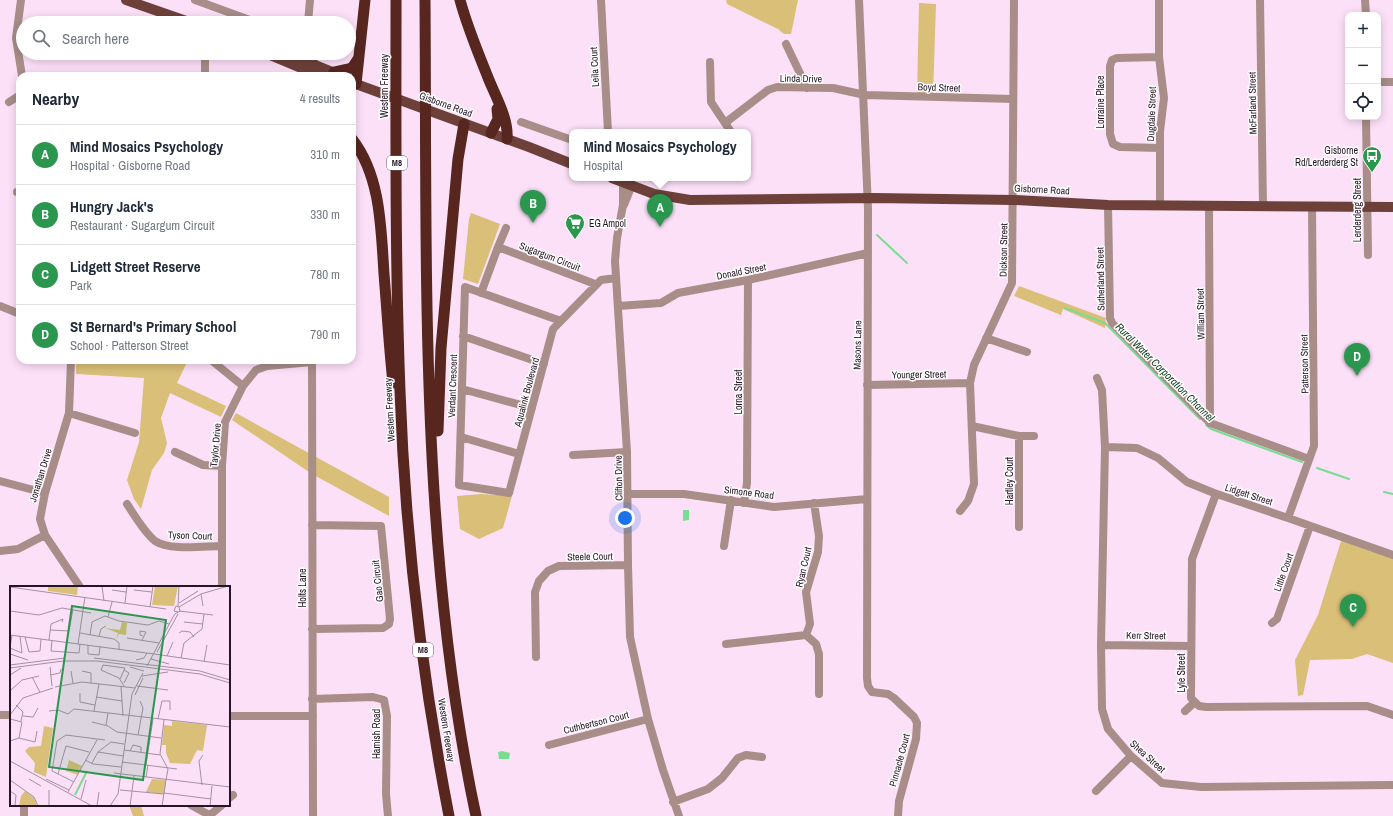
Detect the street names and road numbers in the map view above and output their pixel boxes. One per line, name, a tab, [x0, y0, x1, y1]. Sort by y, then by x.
street label: Leila Court	[587, 46, 602, 87]
street label: Western Freeway	[378, 53, 391, 118]
street label: McFarland Street	[1245, 71, 1260, 134]
street label: Linda Drive	[780, 72, 823, 85]
street label: Lorraine Place	[1094, 75, 1107, 129]
street label: Boyd Street	[917, 80, 961, 95]
street label: Dugdale Street	[1144, 86, 1159, 142]
street label: Gisborne Road	[417, 89, 474, 120]
road number: M8	[387, 156, 407, 170]
street label: Lerderderg Street	[1351, 177, 1364, 242]
street label: Gisborne Road	[1014, 182, 1070, 197]
street label: Dickson Street	[997, 222, 1010, 277]
street label: Sugargum Circuit	[517, 239, 583, 274]
street label: Sutherland Street	[1093, 246, 1108, 311]
street label: Donald Street	[715, 260, 768, 283]
street label: William Street	[1194, 287, 1207, 340]
street label: Masons Lane	[851, 320, 864, 370]
street label: Patterson Street	[1297, 334, 1312, 394]
street label: Verdant Crescent	[445, 353, 460, 418]
street label: Aqualink Boulevard	[511, 356, 542, 429]
street label: Younger Street	[892, 368, 947, 381]
street label: Lorna Street	[732, 369, 745, 415]
street label: Western Freeway	[381, 377, 398, 442]
street label: Taylor Drive	[207, 422, 224, 467]
street label: Jonathan Drive	[26, 446, 55, 504]
street label: Clifton Drive	[612, 455, 625, 501]
street label: Hartley Court	[1003, 456, 1016, 505]
street label: Lidgett Street	[1223, 481, 1275, 508]
street label: Simone Road	[723, 483, 775, 502]
street label: Tyson Court	[168, 528, 213, 543]
street label: Ryan Court	[792, 545, 815, 589]
street label: Steele Court	[567, 550, 614, 563]
street label: Little Court	[1271, 550, 1297, 593]
street label: Gao Circuit	[369, 559, 386, 602]
street label: Holts Lane	[296, 568, 309, 608]
street label: Kerr Street	[1126, 629, 1167, 642]
road number: M8	[413, 643, 433, 657]
street label: Lyle Street	[1175, 653, 1188, 692]
street label: Western Freeway	[435, 697, 458, 764]
street label: Cuthbertson Court	[562, 708, 631, 737]
street label: Hamish Road	[370, 709, 383, 759]
street label: Pinnacle Court	[886, 732, 913, 788]
street label: Shea Street	[1127, 737, 1169, 776]

